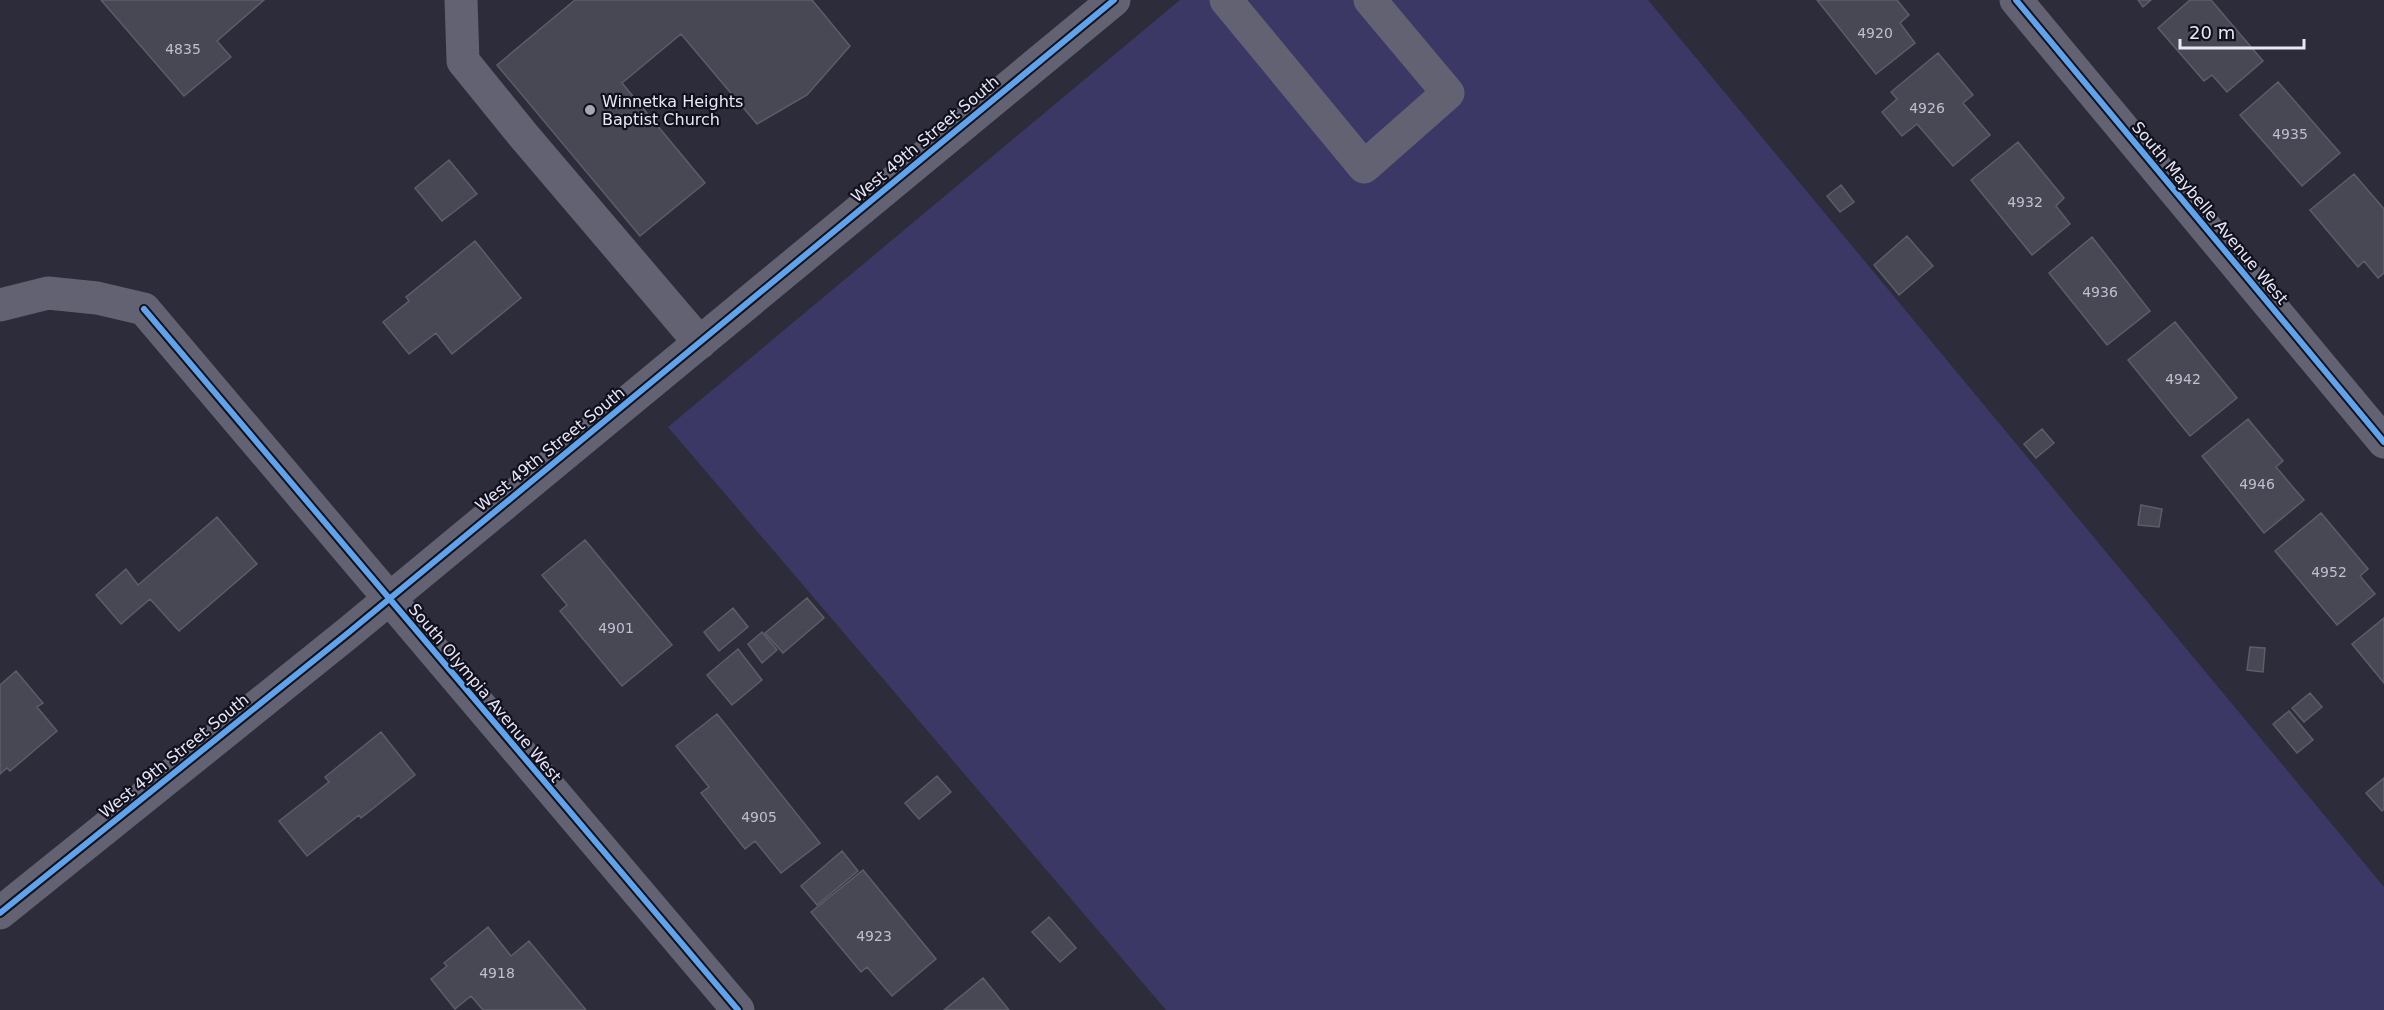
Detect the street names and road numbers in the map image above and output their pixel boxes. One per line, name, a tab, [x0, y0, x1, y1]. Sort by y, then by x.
street label: West 49th Street South	[847, 72, 1003, 206]
street label: South Maybelle Avenue West	[2128, 118, 2292, 308]
street label: West 49th Street South	[472, 383, 628, 515]
street label: South Olympia Avenue West	[405, 600, 565, 786]
street label: West 49th Street South	[96, 690, 252, 822]

